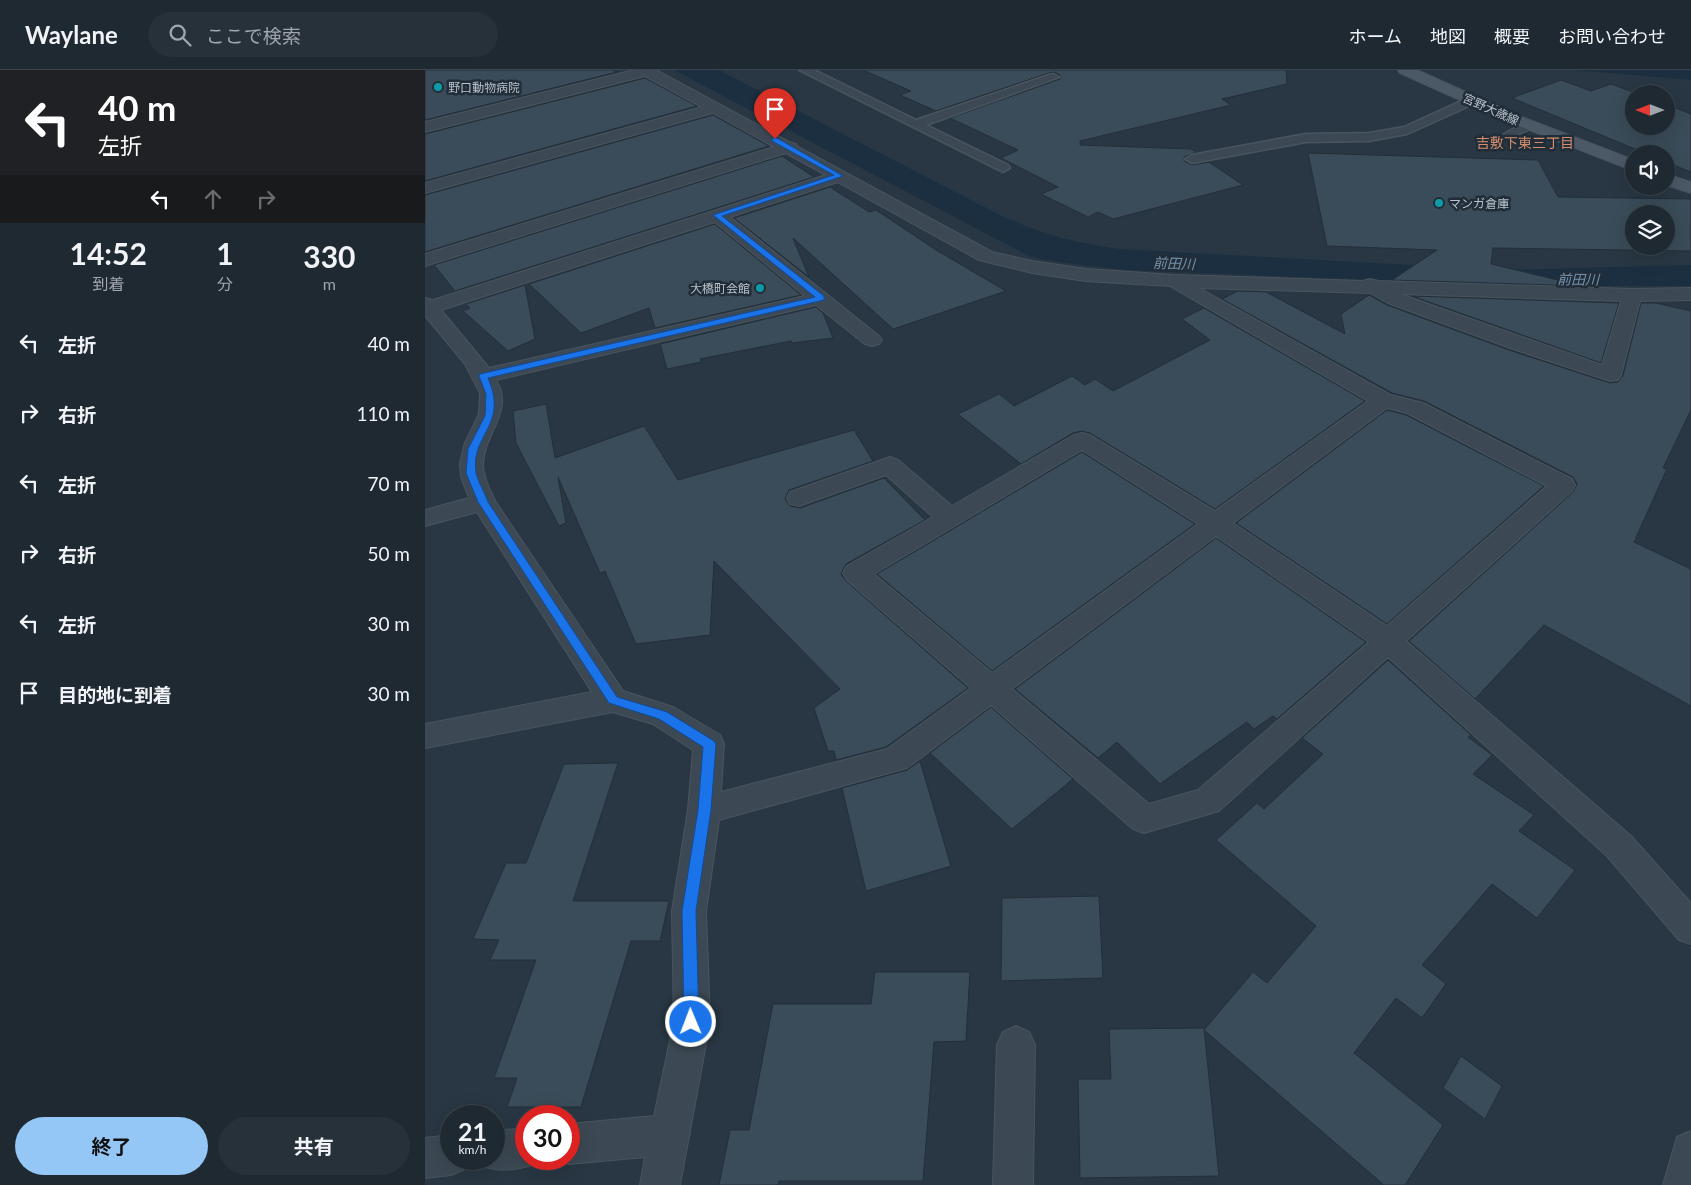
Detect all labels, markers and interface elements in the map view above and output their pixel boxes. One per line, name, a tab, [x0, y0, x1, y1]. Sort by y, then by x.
search box	[148, 12, 498, 57]
text: Waylane	[25, 20, 118, 49]
icon: search	[166, 21, 194, 49]
text: ここで検索	[206, 24, 301, 47]
text: ホーム	[1349, 25, 1402, 47]
text: 地図	[1430, 25, 1466, 47]
text: 概要	[1494, 25, 1530, 47]
text: お問い合わせ	[1558, 25, 1666, 47]
place label: 野口動物病院	[448, 80, 520, 95]
marker: 野口動物病院	[432, 81, 444, 93]
north arrow	[1625, 85, 1675, 135]
map controls	[1625, 85, 1675, 255]
text: 40 m	[98, 86, 176, 128]
pin	[754, 88, 796, 139]
icon: left	[15, 90, 80, 155]
street label: 宮野大歳線	[1461, 90, 1521, 128]
icon: arrive	[761, 95, 789, 123]
text: 左折	[98, 132, 142, 159]
district label: 吉敷下東三丁目	[1476, 134, 1574, 151]
button: sound	[1625, 145, 1675, 195]
icon: left	[146, 185, 174, 213]
icon: ahead	[199, 185, 227, 213]
icon: right	[252, 185, 280, 213]
place label: マンガ倉庫	[1449, 196, 1509, 211]
marker: マンガ倉庫	[1433, 197, 1445, 209]
button: layers	[1625, 205, 1675, 255]
text: 14:52	[70, 235, 147, 271]
text: 1	[216, 235, 234, 271]
text: 330	[303, 238, 355, 274]
water label: 前田川	[1153, 254, 1197, 272]
water label: 前田川	[1557, 270, 1601, 288]
text: 到着	[92, 274, 124, 293]
text: 分	[217, 274, 233, 293]
text: m	[323, 274, 336, 293]
place label: 大橋町会館	[690, 281, 750, 296]
marker: 大橋町会館	[754, 282, 766, 294]
icon: left	[15, 329, 43, 357]
text: 40 m	[367, 332, 410, 355]
text: 左折	[58, 333, 96, 356]
icon: right	[15, 399, 43, 427]
text: 110 m	[356, 402, 410, 425]
text: 右折	[58, 403, 96, 426]
icon: left	[15, 469, 43, 497]
text: 70 m	[367, 472, 410, 495]
text: 左折	[58, 473, 96, 496]
icon: right	[15, 539, 43, 567]
text: 50 m	[367, 542, 410, 565]
text: 右折	[58, 543, 96, 566]
icon: left	[15, 609, 43, 637]
text: 30 m	[367, 612, 410, 635]
text: 左折	[58, 613, 96, 636]
icon: arrive	[15, 679, 43, 707]
text: 30 m	[367, 682, 410, 705]
text: 目的地に到着	[58, 683, 172, 706]
position arrow	[664, 995, 716, 1047]
speed limit sign: 30	[515, 1105, 580, 1170]
text: 21	[458, 1116, 487, 1146]
button: 終了	[15, 1117, 208, 1175]
button: 共有	[218, 1117, 410, 1175]
text: km/h	[458, 1142, 487, 1157]

